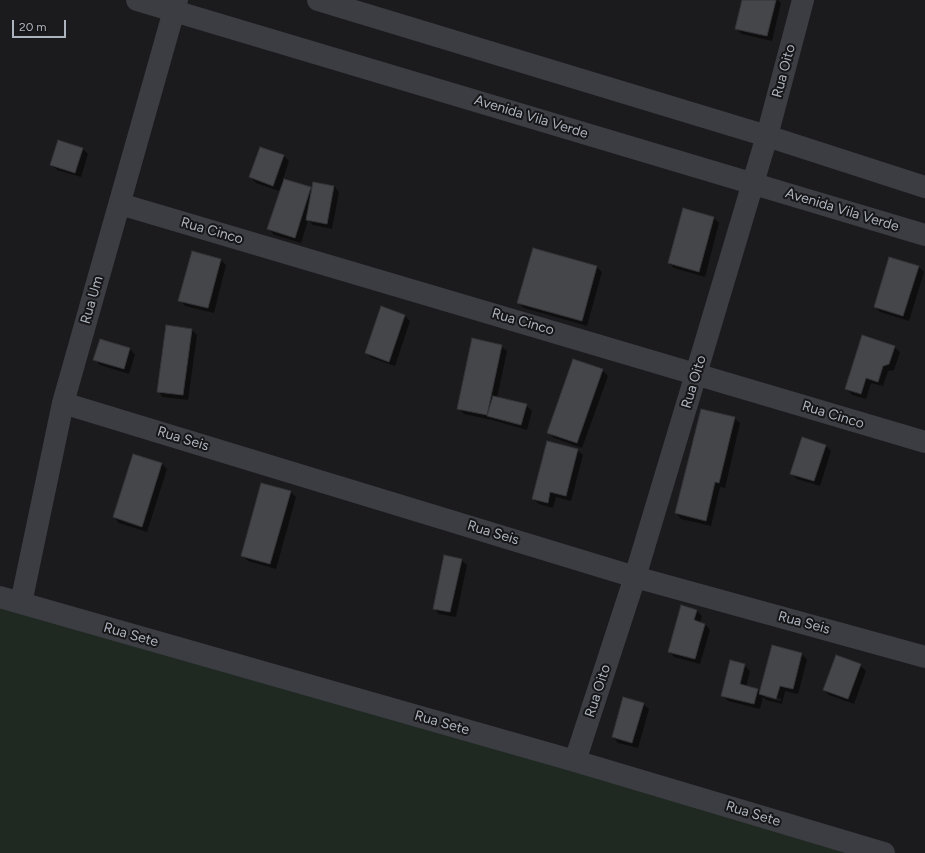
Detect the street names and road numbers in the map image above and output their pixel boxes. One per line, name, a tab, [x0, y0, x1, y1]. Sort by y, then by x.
street label: Rua Oito	[769, 42, 799, 100]
street label: Avenida Vila Verde	[472, 92, 590, 142]
street label: Avenida Vila Verde	[783, 185, 901, 235]
street label: Rua Cinco	[179, 214, 245, 248]
street label: Rua Um	[77, 274, 107, 326]
street label: Rua Cinco	[490, 305, 556, 339]
street label: Rua Oito	[678, 353, 710, 411]
street label: Rua Cinco	[800, 398, 866, 432]
street label: Rua Seis	[155, 423, 211, 455]
street label: Rua Seis	[465, 517, 521, 549]
street label: Rua Seis	[776, 608, 832, 638]
street label: Rua Sete	[102, 619, 160, 651]
street label: Rua Oito	[582, 662, 614, 720]
street label: Rua Sete	[413, 707, 471, 739]
street label: Rua Sete	[724, 798, 782, 830]

